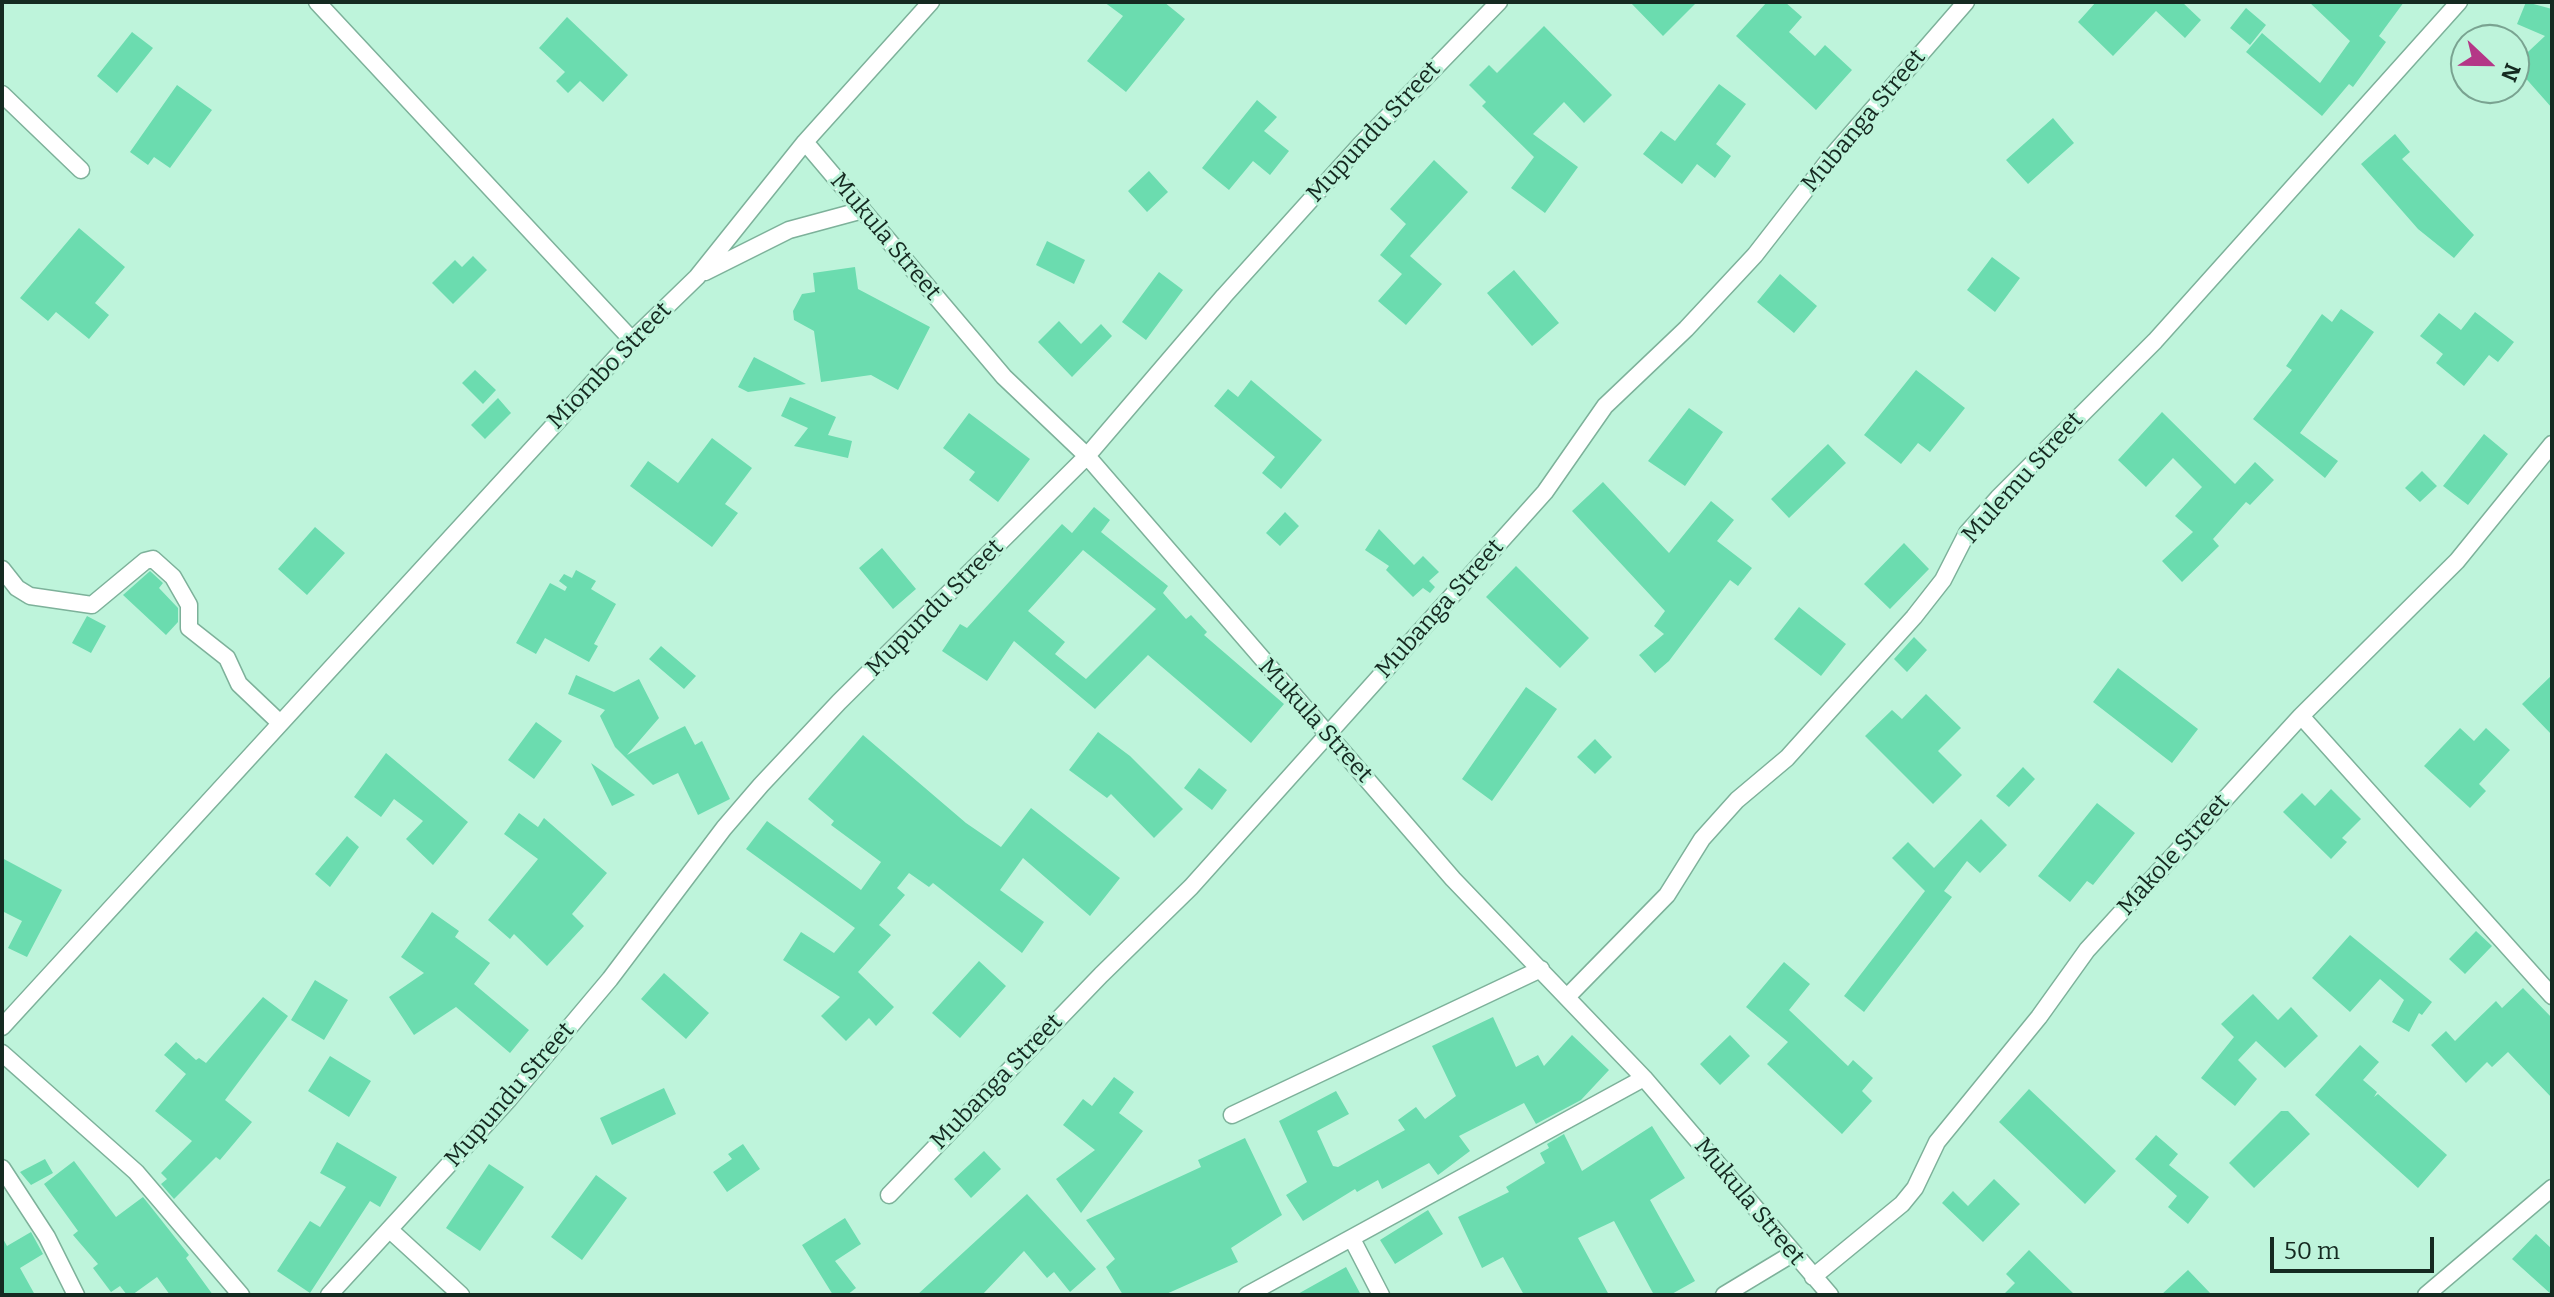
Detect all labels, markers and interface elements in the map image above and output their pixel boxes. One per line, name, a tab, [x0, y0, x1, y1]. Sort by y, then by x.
north arrow	[2450, 24, 2530, 104]
street label: Mubanga Street	[1796, 44, 1932, 198]
street label: Mupundu Street	[1301, 56, 1447, 208]
text: N	[2495, 59, 2527, 85]
street label: Mukula Street	[824, 168, 946, 306]
street label: Miombo Street	[542, 296, 678, 436]
street label: Mulemu Street	[1957, 406, 2089, 550]
street label: Mupundu Street	[860, 533, 1010, 683]
street label: Mubanga Street	[1370, 533, 1510, 685]
street label: Mukula Street	[1252, 653, 1378, 789]
street label: Makole Street	[2112, 788, 2236, 922]
street label: Mubanga Street	[925, 1008, 1069, 1156]
street label: Mupundu Street	[439, 1017, 581, 1173]
street label: Mukula Street	[1688, 1133, 1810, 1271]
scale bar	[2274, 1221, 2438, 1271]
text: 50 m	[2284, 1237, 2340, 1265]

